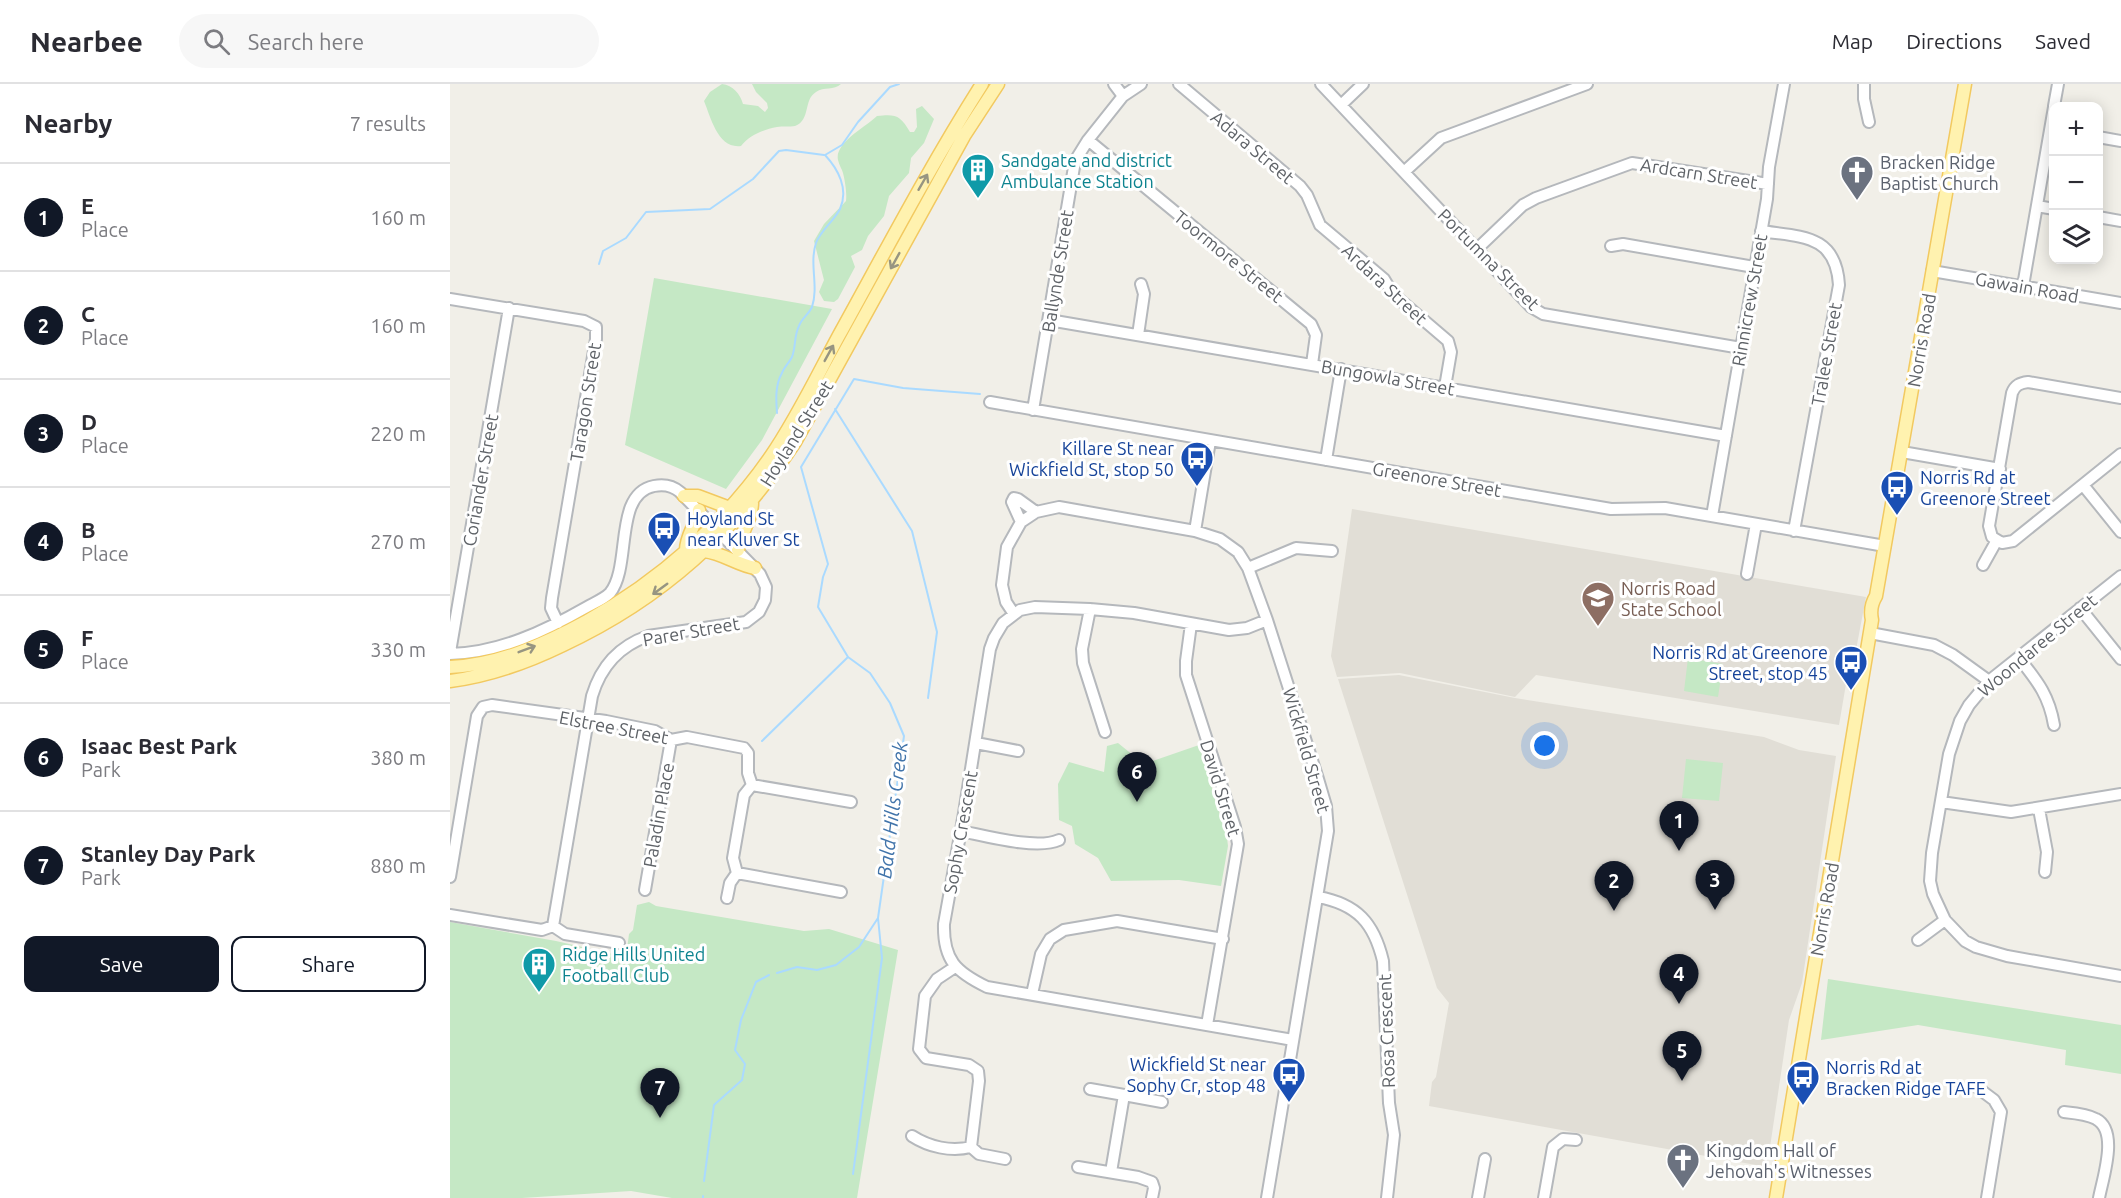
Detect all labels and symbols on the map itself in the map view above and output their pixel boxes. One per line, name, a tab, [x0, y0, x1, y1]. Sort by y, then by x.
street label: Adara Street	[1208, 107, 1298, 187]
place label: Sandgate and district Ambulance Station	[1001, 150, 1172, 191]
building icon: Sandgate and district Ambulance Station	[960, 152, 996, 199]
place label: Bracken Ridge Baptist Church	[1880, 152, 1999, 193]
street label: Ardcarn Street	[1639, 154, 1759, 192]
church icon: Bracken Ridge Baptist Church	[1839, 154, 1875, 201]
one-way arrow	[918, 174, 930, 191]
street label: Portumna Street	[1434, 204, 1544, 314]
street label: Toormore Street	[1171, 206, 1287, 306]
street label: Ballynde Street	[1037, 208, 1077, 334]
street label: Rinnicrew Street	[1728, 232, 1770, 368]
street label: Ardara Street	[1338, 240, 1432, 328]
one-way arrow	[889, 252, 900, 270]
street label: Gawain Road	[1974, 268, 2080, 306]
street label: Norris Road	[1903, 292, 1939, 388]
street label: Tralee Street	[1807, 301, 1845, 407]
street label: Taragon Street	[566, 341, 604, 463]
one-way arrow	[823, 345, 835, 362]
street label: Bungowla Street	[1320, 355, 1456, 399]
street label: Hoyland Street	[755, 376, 837, 490]
street label: Coriander Street	[459, 412, 501, 548]
place label: Killare St near Wickfield St, stop 50	[1009, 438, 1174, 479]
bus stop icon: Killare St near Wickfield St, stop 50	[1179, 440, 1215, 487]
street label: Greenore Street	[1371, 458, 1503, 500]
place label: Norris Rd at Greenore Street	[1920, 467, 2051, 508]
bus stop icon: Norris Rd at Greenore Street	[1879, 469, 1915, 516]
place label: Hoyland St near Kluver St	[687, 508, 799, 549]
bus stop icon: Hoyland St near Kluver St	[646, 510, 682, 557]
place label: Norris Road State School	[1621, 578, 1722, 619]
school or university icon: Norris Road State School	[1580, 580, 1616, 627]
one-way arrow	[652, 582, 668, 595]
street label: Woondaree Street	[1974, 590, 2100, 700]
street label: Parer Street	[641, 613, 741, 649]
place label: Norris Rd at Greenore Street, stop 45	[1652, 642, 1828, 683]
one-way arrow	[517, 643, 536, 654]
bus stop icon: Norris Rd at Greenore Street, stop 45	[1833, 644, 1869, 691]
street label: Wickfield Street	[1280, 685, 1334, 815]
street label: Elstree Street	[558, 707, 670, 747]
your location	[1530, 731, 1559, 760]
street label: David Street	[1197, 737, 1245, 839]
water label: Bald Hills Creek	[872, 740, 912, 880]
pin: 6	[1118, 752, 1156, 802]
street label: Paladin Place	[639, 761, 677, 869]
street label: Sophy Crescent	[939, 769, 981, 895]
pin: 1	[1660, 802, 1698, 851]
pin: 3	[1696, 860, 1734, 910]
street label: Norris Road	[1806, 861, 1842, 957]
pin: 2	[1594, 862, 1634, 911]
place label: Ridge Hills United Football Club	[562, 944, 705, 985]
building icon: Ridge Hills United Football Club	[521, 946, 557, 993]
pin: 4	[1660, 954, 1698, 1004]
street label: Rosa Crescent	[1374, 974, 1398, 1088]
pin: 5	[1662, 1032, 1702, 1081]
place label: Wickfield St near Sophy Cr, stop 48	[1127, 1054, 1266, 1095]
bus stop icon: Wickfield St near Sophy Cr, stop 48	[1271, 1056, 1307, 1103]
place label: Norris Rd at Bracken Ridge TAFE	[1826, 1057, 1986, 1098]
bus stop icon: Norris Rd at Bracken Ridge TAFE	[1785, 1059, 1821, 1106]
pin: 7	[640, 1068, 680, 1118]
place label: Kingdom Hall of Jehovah's Witnesses	[1706, 1140, 1872, 1181]
church icon: Kingdom Hall of Jehovah's Witnesses	[1665, 1142, 1701, 1189]

